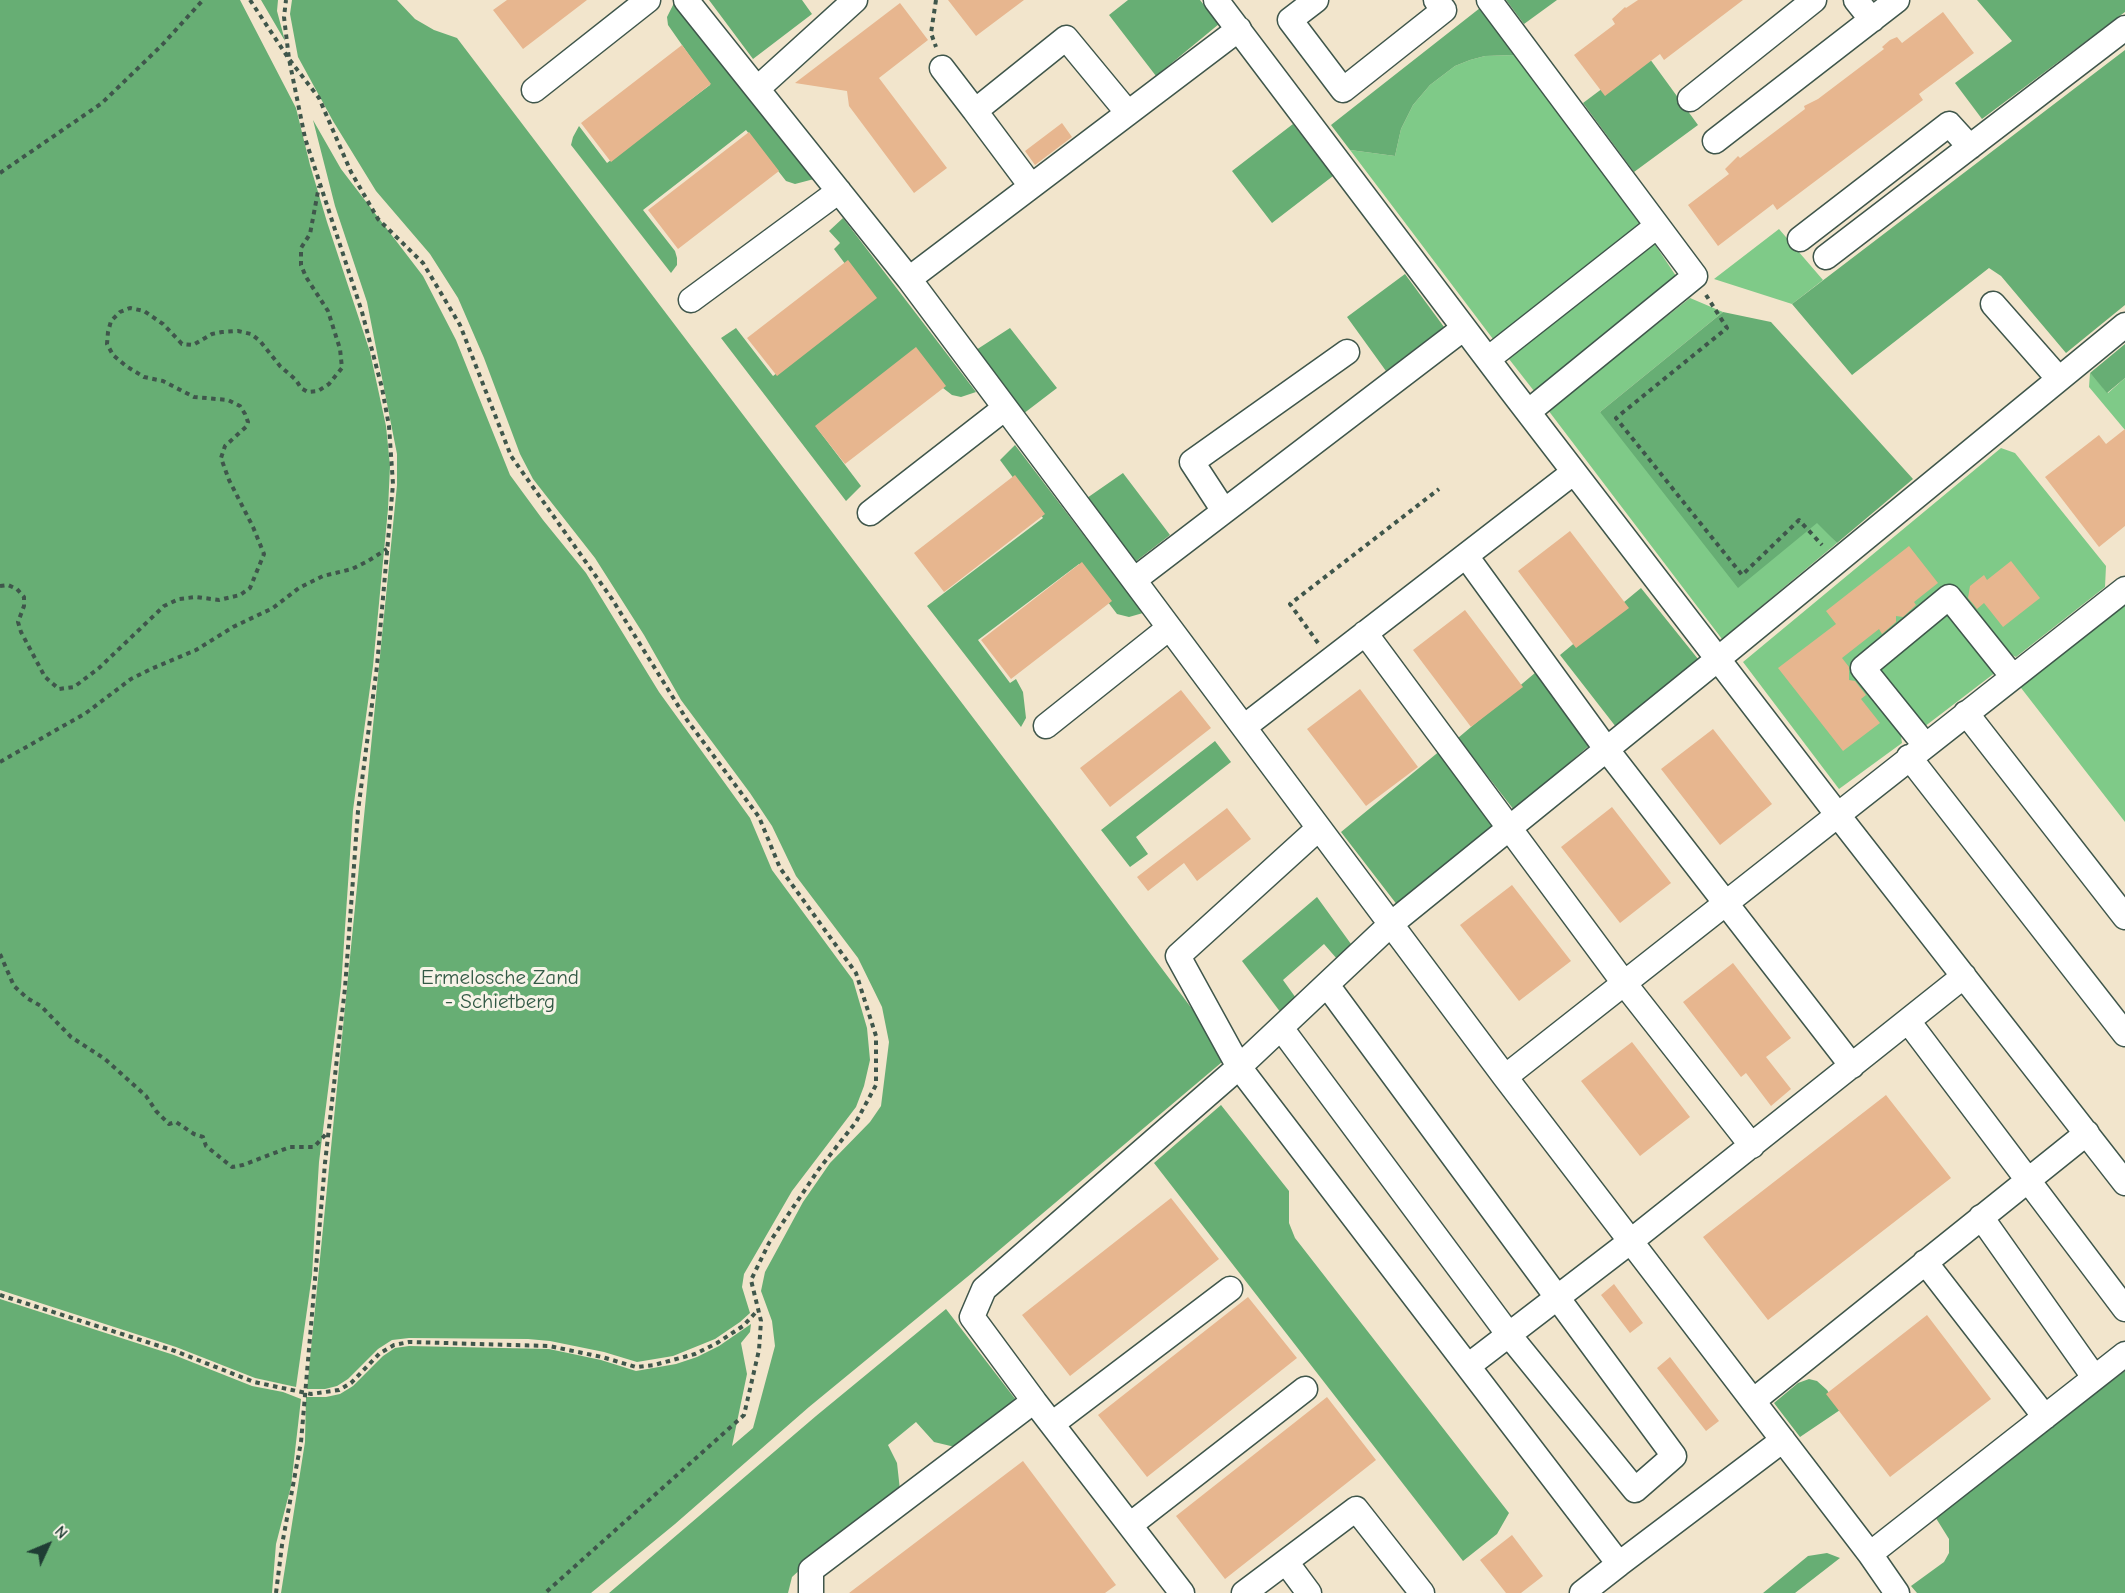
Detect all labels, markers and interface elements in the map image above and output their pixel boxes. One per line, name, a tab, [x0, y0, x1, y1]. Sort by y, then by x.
park label: Ermelosche Zand - Schietberg	[421, 965, 579, 1015]
north arrow	[18, 1515, 78, 1575]
text: N	[51, 1522, 71, 1543]

